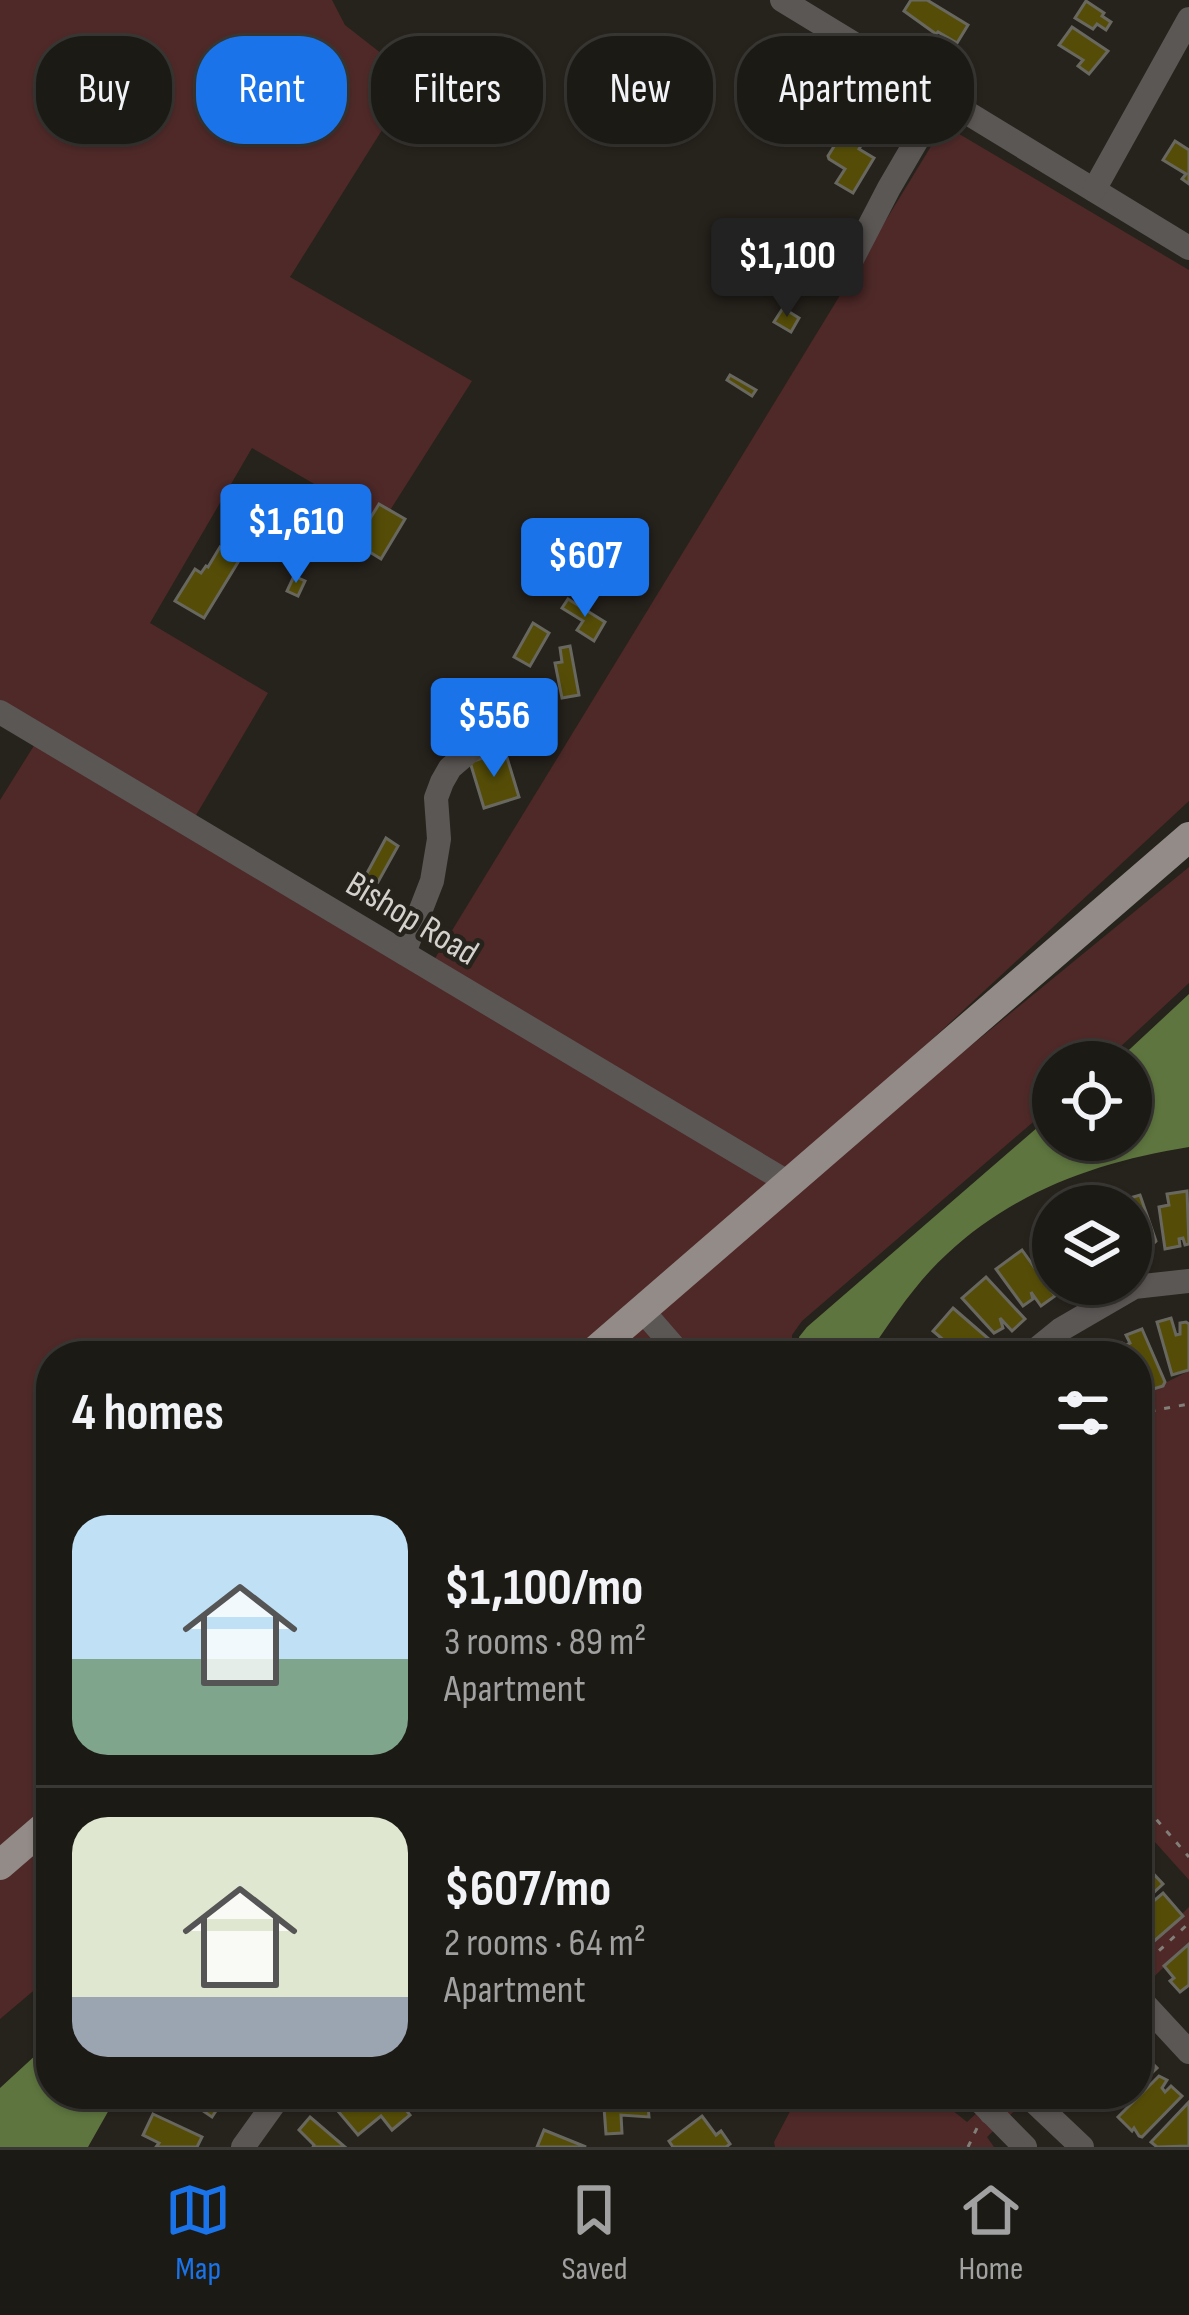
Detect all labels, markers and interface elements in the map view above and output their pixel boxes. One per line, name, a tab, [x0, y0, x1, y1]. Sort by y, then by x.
chip: Buy	[36, 36, 172, 144]
chip: Rent	[196, 36, 347, 144]
chip: Filters	[371, 36, 543, 144]
chip: New	[567, 36, 713, 144]
chip: Apartment	[737, 36, 974, 144]
pin: $1,100	[689, 218, 885, 320]
text: $1,100	[738, 233, 836, 280]
pin: $1,610	[198, 484, 394, 586]
text: $1,610	[247, 499, 345, 546]
pin: $607	[514, 518, 656, 620]
text: $607	[548, 533, 622, 580]
pin: $556	[423, 678, 565, 780]
text: $556	[458, 693, 530, 740]
street label: Bishop Road	[338, 863, 486, 975]
map controls	[1032, 1041, 1152, 1305]
button: locate	[1032, 1041, 1152, 1161]
button: layers	[1032, 1185, 1152, 1305]
icon: filters	[1050, 1380, 1116, 1446]
text: 4 homes	[72, 1383, 224, 1444]
text: $1,100/mo	[444, 1558, 643, 1619]
icon: home	[168, 1563, 312, 1707]
text: 3 rooms · 89 m²	[444, 1619, 646, 1666]
text: Apartment	[444, 1666, 586, 1713]
text: $607/mo	[444, 1859, 611, 1920]
icon: home	[168, 1865, 312, 2009]
text: 2 rooms · 64 m²	[444, 1920, 646, 1967]
text: Apartment	[444, 1967, 586, 2014]
tab: Map	[165, 2177, 231, 2289]
tab: Saved	[561, 2177, 628, 2289]
tab: Home	[958, 2177, 1024, 2289]

